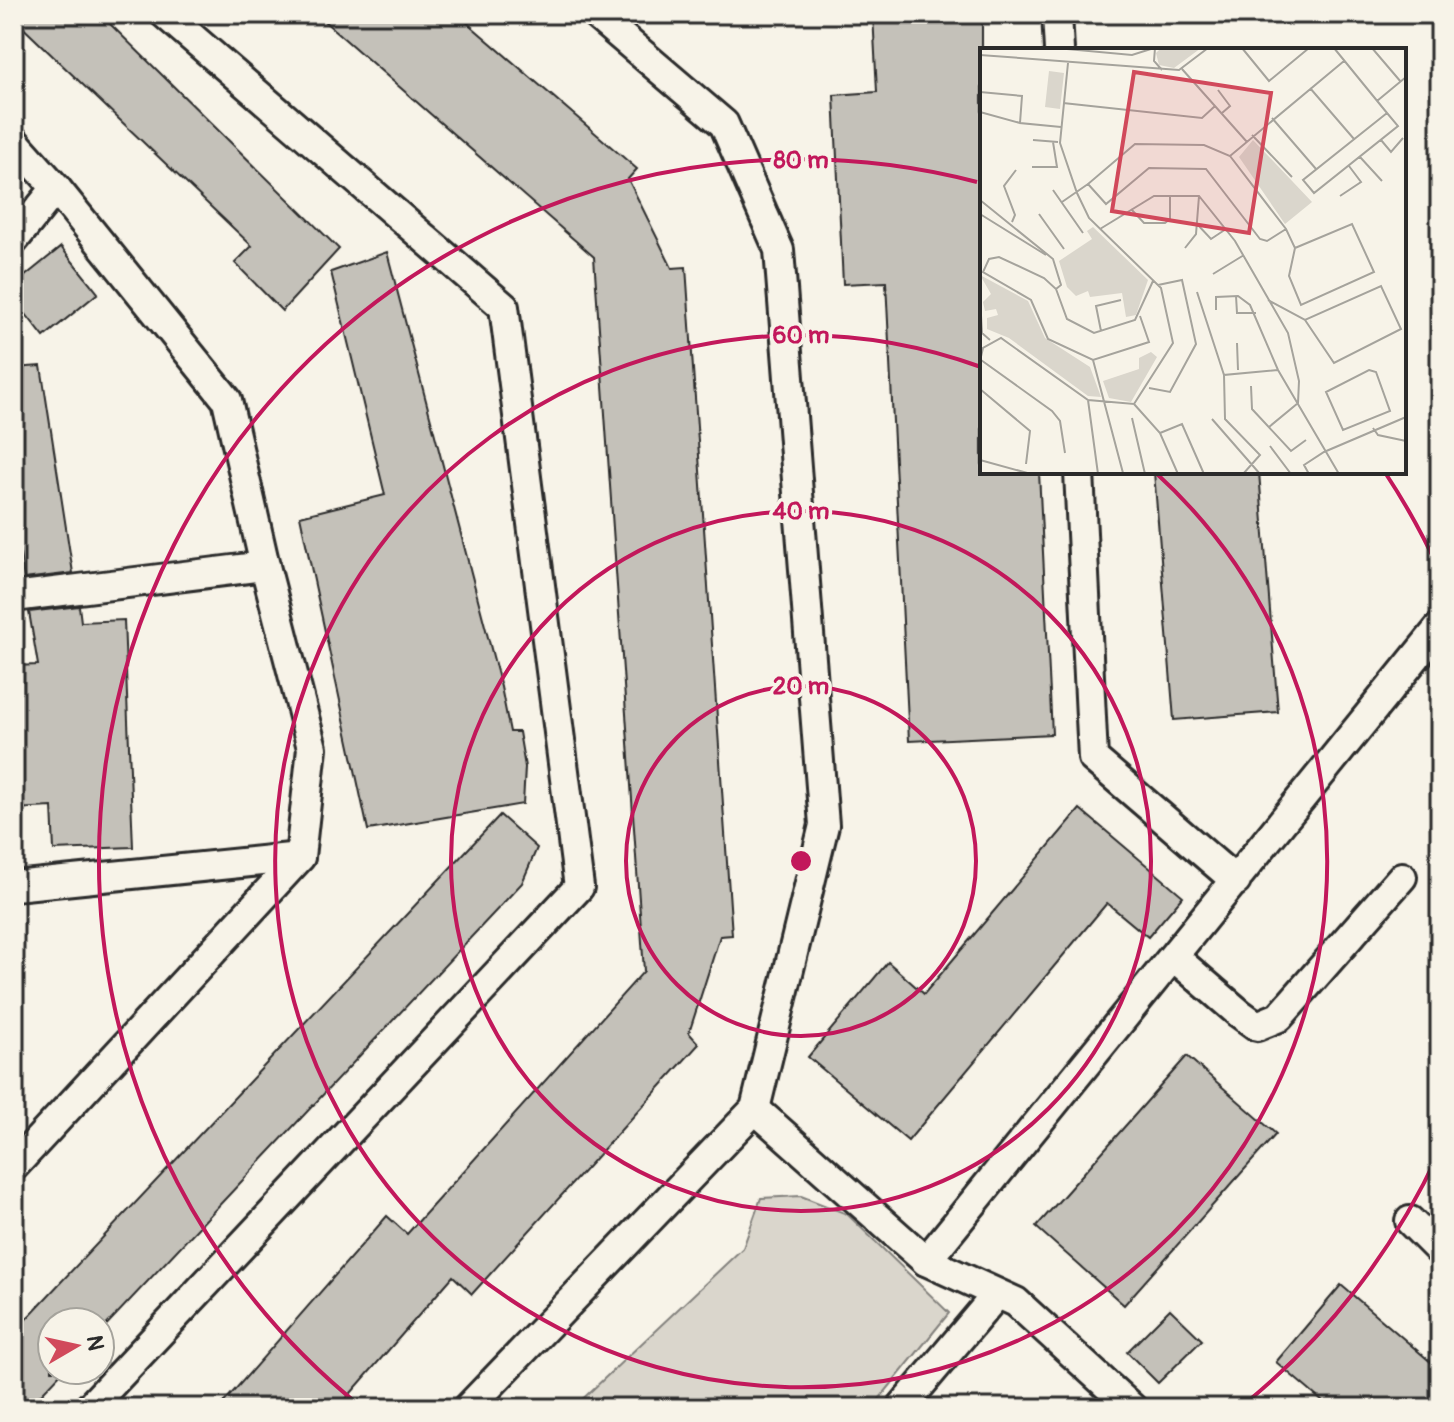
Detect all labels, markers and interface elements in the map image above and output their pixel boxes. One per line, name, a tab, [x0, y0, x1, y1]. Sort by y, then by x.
inset map	[980, 48, 1406, 474]
text: 80 m	[773, 146, 829, 175]
text: 60 m	[773, 321, 829, 350]
text: 40 m	[773, 497, 829, 526]
text: 20 m	[773, 672, 829, 701]
centre of rings	[787, 847, 815, 875]
north arrow	[36, 1306, 116, 1386]
text: N	[80, 1333, 110, 1353]

